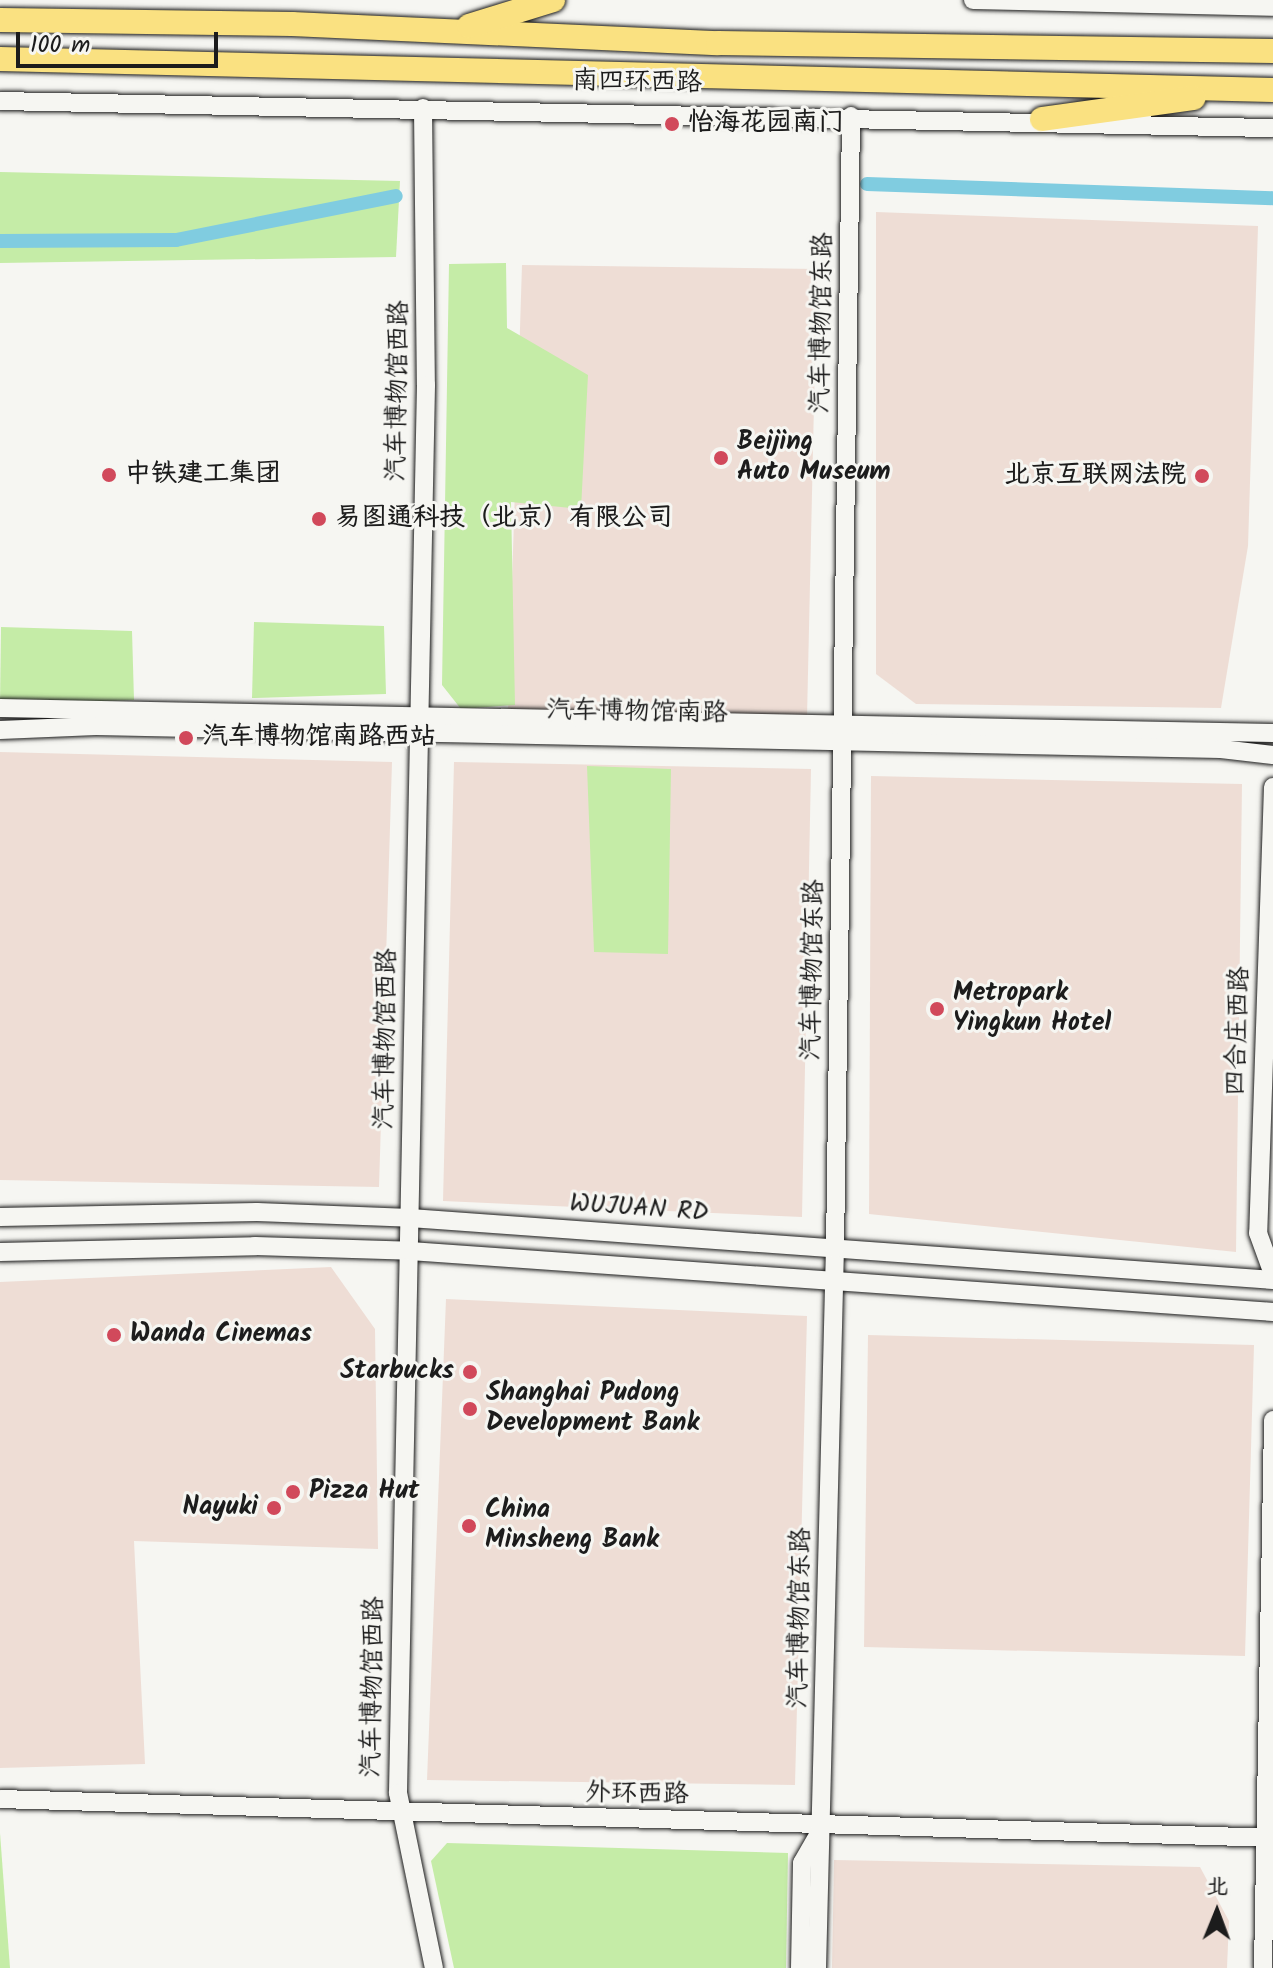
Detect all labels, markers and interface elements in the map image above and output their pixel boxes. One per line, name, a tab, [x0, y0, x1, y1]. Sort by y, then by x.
scale bar	[20, 16, 222, 66]
text: 100 m	[30, 26, 90, 65]
street label: 南四环西路	[572, 66, 702, 100]
place label: 怡海花园南门	[688, 108, 844, 140]
marker: 怡海花园南门	[663, 115, 681, 133]
street label: 汽车博物馆东路	[806, 232, 840, 414]
street label: 汽车博物馆西路	[382, 300, 416, 482]
place label: Beijing Auto Museum	[737, 427, 891, 488]
marker: Beijing Auto Museum	[712, 449, 730, 467]
place label: 中铁建工集团	[125, 459, 281, 491]
place label: 北京互联网法院	[1004, 460, 1186, 492]
marker: 中铁建工集团	[100, 466, 118, 484]
marker: 北京互联网法院	[1193, 467, 1211, 485]
place label: 易图通科技（北京）有限公司	[335, 503, 673, 535]
marker: 易图通科技（北京）有限公司	[310, 510, 328, 528]
street label: 汽车博物馆南路	[546, 696, 728, 730]
place label: 汽车博物馆南路西站	[202, 722, 436, 754]
marker: 汽车博物馆南路西站	[177, 729, 195, 747]
street label: 汽车博物馆东路	[797, 879, 831, 1061]
street label: 汽车博物馆西路	[370, 948, 404, 1130]
street label: 四合庄西路	[1221, 965, 1257, 1097]
place label: Metropark Yingkun Hotel	[953, 978, 1111, 1040]
marker: Metropark Yingkun Hotel	[928, 1000, 946, 1018]
street label: WUJUAN RD	[568, 1189, 710, 1229]
place label: Wanda Cinemas	[130, 1319, 312, 1351]
marker: Wanda Cinemas	[105, 1326, 123, 1344]
place label: Starbucks	[340, 1356, 454, 1388]
marker: Starbucks	[461, 1363, 479, 1381]
place label: Shanghai Pudong Development Bank	[486, 1378, 699, 1440]
marker: Shanghai Pudong Development Bank	[461, 1400, 479, 1418]
place label: Pizza Hut	[309, 1476, 420, 1508]
marker: Pizza Hut	[284, 1483, 302, 1501]
place label: Nayuki	[183, 1492, 258, 1524]
place label: China Minsheng Bank	[485, 1495, 659, 1556]
marker: Nayuki	[265, 1499, 283, 1517]
marker: China Minsheng Bank	[460, 1517, 478, 1535]
street label: 汽车博物馆东路	[784, 1527, 818, 1709]
street label: 汽车博物馆西路	[357, 1596, 391, 1778]
street label: 外环西路	[585, 1778, 689, 1812]
text: 北	[1206, 1870, 1229, 1905]
north arrow	[1177, 1872, 1257, 1952]

